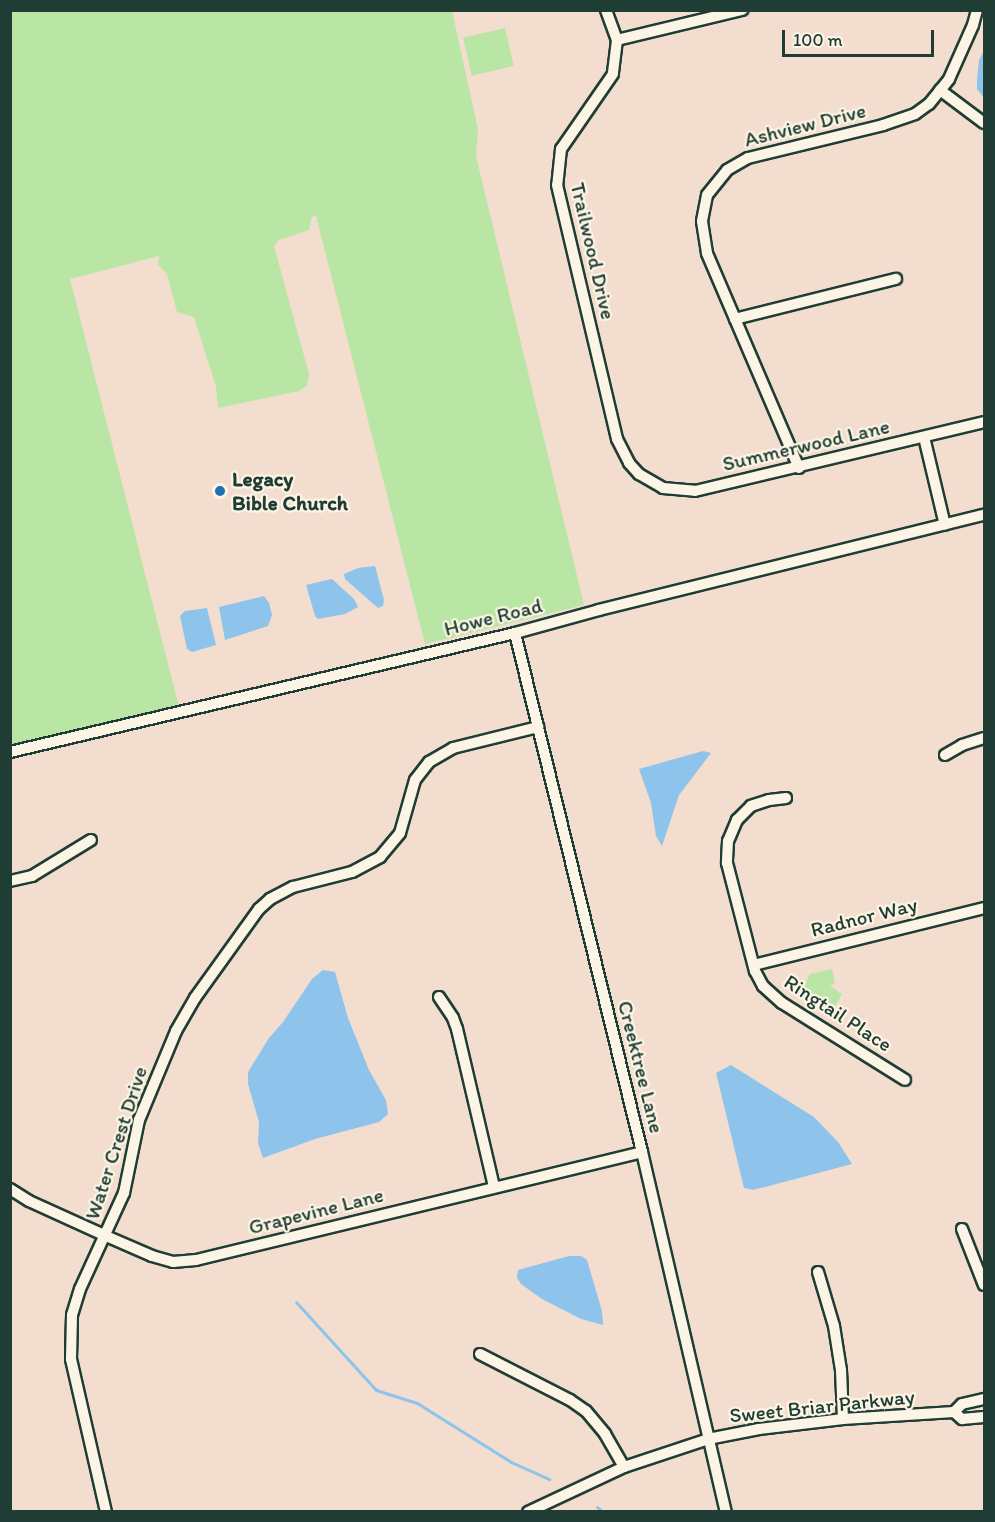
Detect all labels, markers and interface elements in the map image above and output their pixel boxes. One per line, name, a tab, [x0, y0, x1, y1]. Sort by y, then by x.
scale bar	[785, 18, 936, 56]
text: 100 m	[793, 29, 843, 51]
street label: Ashview Drive	[741, 98, 869, 152]
street label: Trailwood Drive	[565, 180, 621, 322]
street label: Summerwood Lane	[720, 413, 892, 477]
place label: Legacy Bible Church	[232, 466, 348, 516]
marker: Legacy Bible Church	[213, 484, 227, 498]
street label: Howe Road	[442, 593, 544, 641]
street label: Radnor Way	[809, 892, 919, 942]
street label: Ringtail Place	[779, 969, 897, 1057]
street label: Creektree Lane	[612, 998, 670, 1136]
street label: Water Crest Drive	[79, 1063, 153, 1223]
street label: Grapevine Lane	[245, 1182, 387, 1240]
street label: Sweet Briar Parkway	[729, 1384, 915, 1428]

